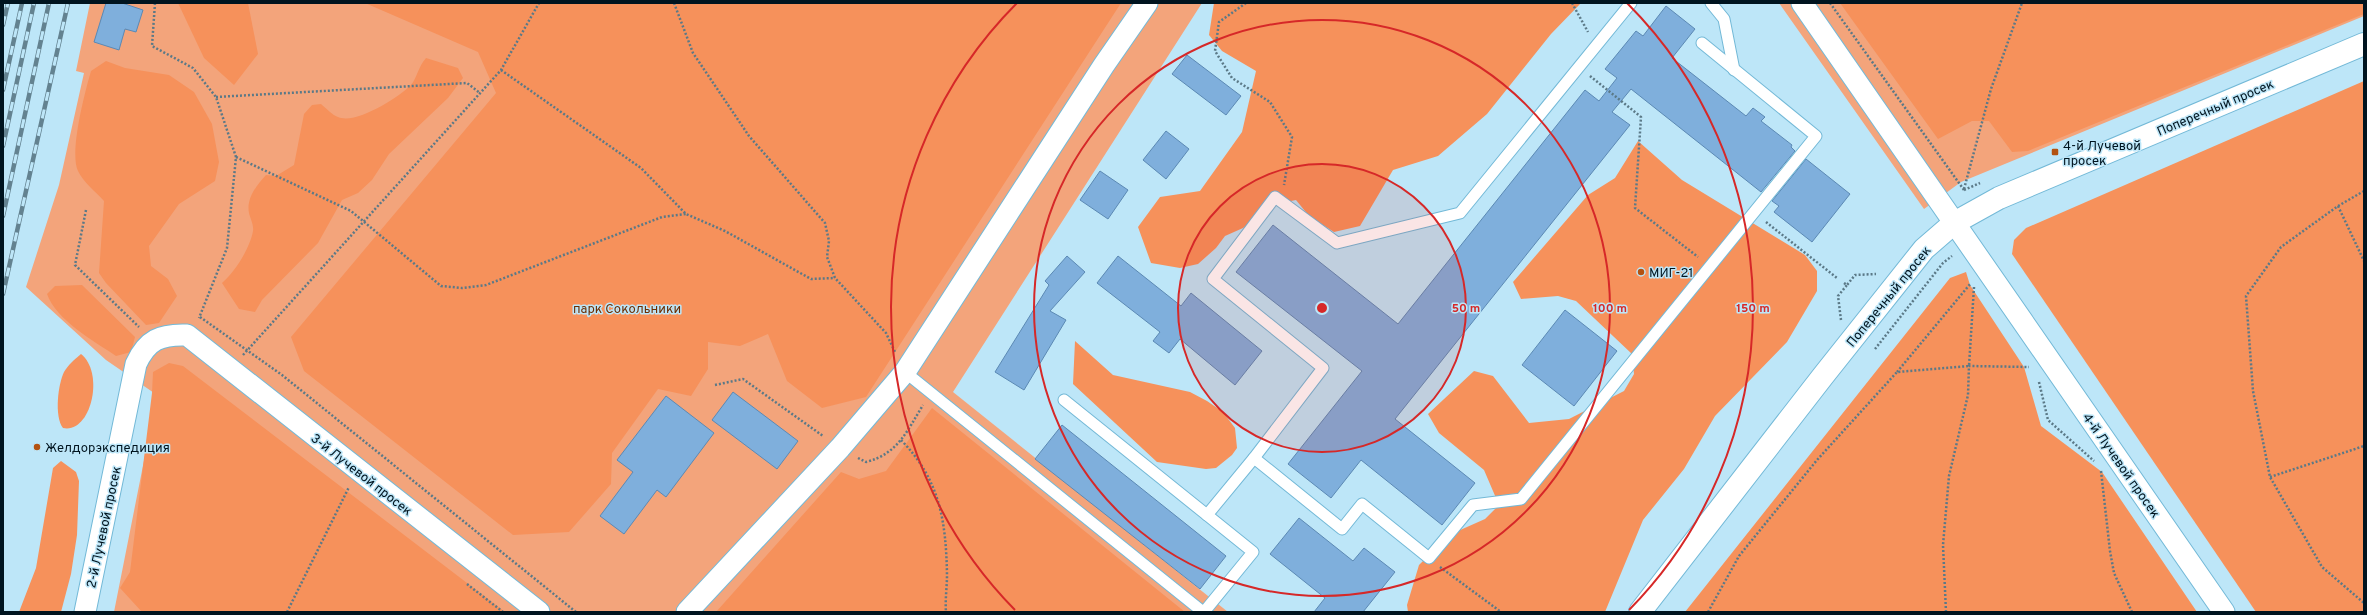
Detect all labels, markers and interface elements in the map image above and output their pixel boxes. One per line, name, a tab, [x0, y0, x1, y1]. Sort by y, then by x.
street label: Поперечный просек	[2155, 77, 2277, 141]
place label: 4-й Лучевой просек	[2063, 139, 2141, 170]
marker: 4-й Лучевой просек	[2050, 147, 2060, 157]
street label: Поперечный просек	[1844, 244, 1935, 351]
place label: МИГ-21	[1649, 266, 1693, 282]
marker: МИГ-21	[1636, 267, 1646, 277]
centre of rings	[1315, 301, 1329, 315]
text: 50 m	[1452, 301, 1480, 317]
text: 100 m	[1593, 301, 1627, 317]
text: 150 m	[1736, 301, 1770, 317]
park label: парк Сокольники	[573, 302, 681, 318]
street label: 4-й Лучевой просек	[2078, 411, 2163, 522]
street label: 3-й Лучевой просек	[307, 431, 415, 520]
place label: Желдорэкспедиция	[45, 441, 170, 457]
marker: Желдорэкспедиция	[32, 442, 42, 452]
street label: 2-й Лучевой просек	[84, 465, 126, 590]

